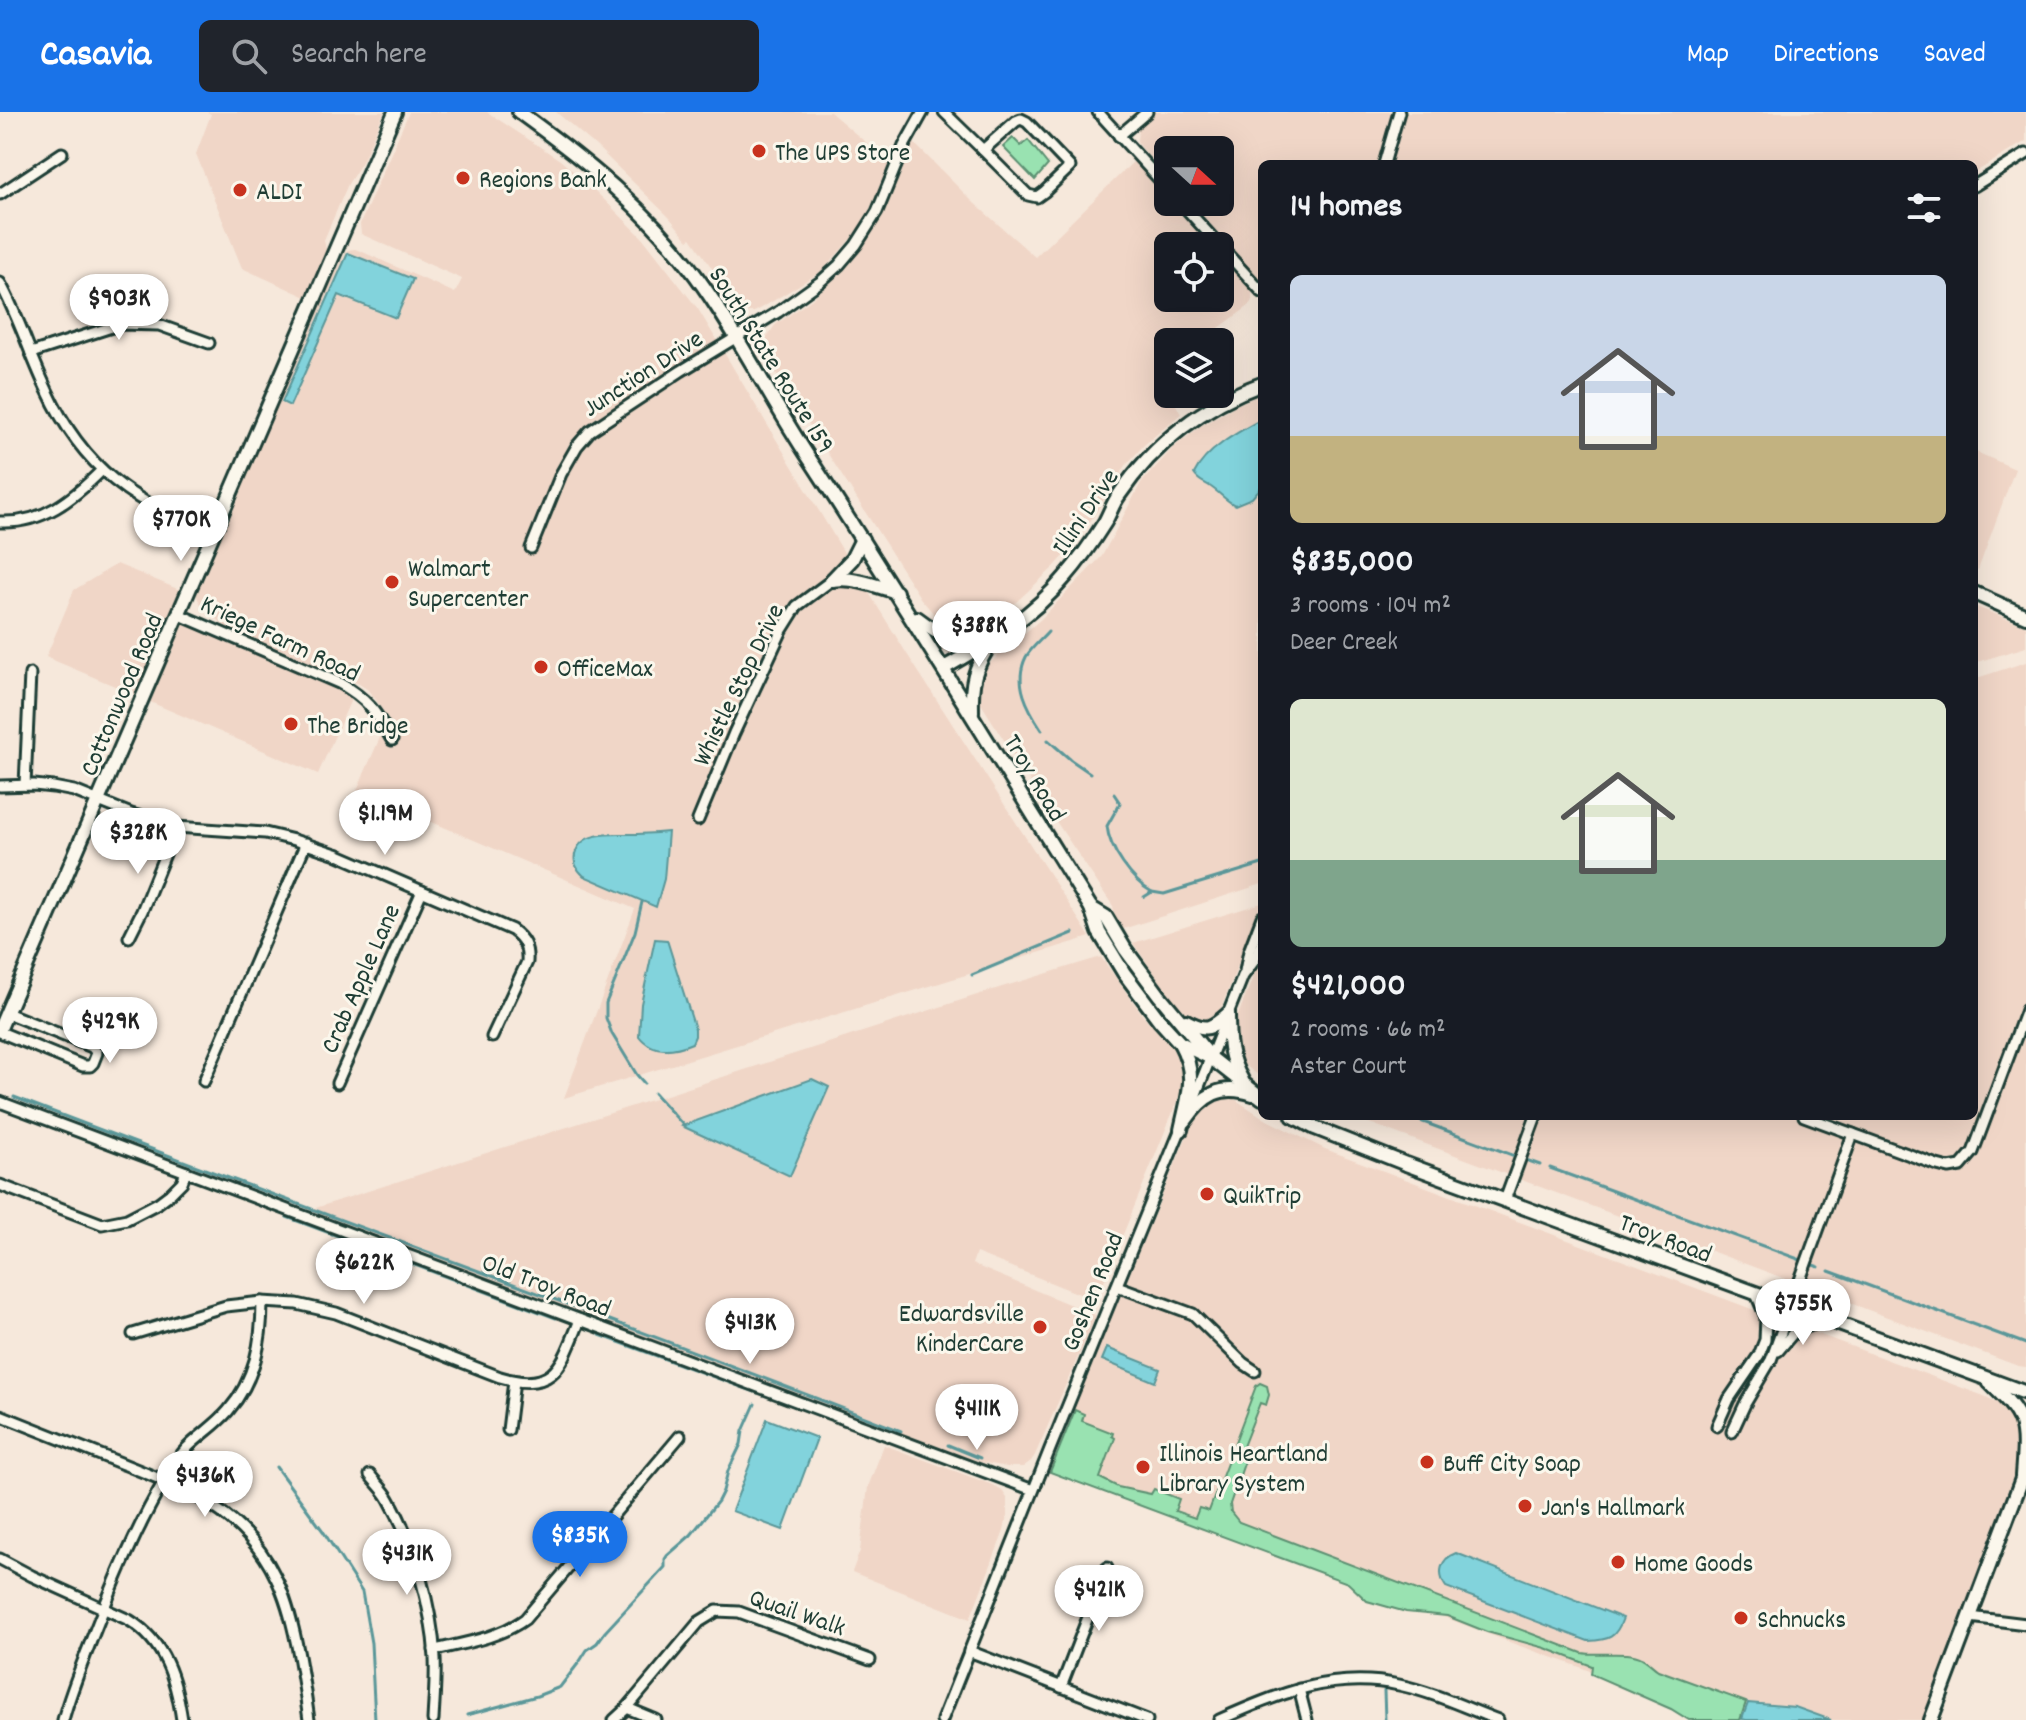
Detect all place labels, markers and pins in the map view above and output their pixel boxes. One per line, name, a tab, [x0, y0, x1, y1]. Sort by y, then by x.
place label: The UPS Store	[775, 136, 910, 173]
marker: The UPS Store	[750, 142, 768, 160]
place label: Regions Bank	[479, 163, 607, 200]
marker: Regions Bank	[454, 169, 472, 187]
place label: ALDI	[256, 175, 302, 212]
marker: ALDI	[231, 181, 249, 199]
pin: $903K	[63, 274, 175, 342]
pin: $770K	[125, 495, 237, 563]
place label: Walmart Supercenter	[408, 552, 529, 619]
marker: Walmart Supercenter	[383, 573, 401, 591]
pin: $388K	[923, 601, 1035, 669]
place label: OfficeMax	[557, 652, 653, 689]
marker: OfficeMax	[532, 658, 550, 676]
place label: The Bridge	[307, 709, 408, 746]
marker: The Bridge	[282, 715, 300, 733]
pin: $1.19M	[320, 789, 450, 857]
pin: $328K	[82, 808, 194, 876]
pin: $429K	[54, 997, 166, 1065]
place label: QuikTrip	[1223, 1179, 1302, 1216]
marker: QuikTrip	[1198, 1185, 1216, 1203]
pin: $622K	[308, 1238, 420, 1306]
pin: $755K	[1747, 1279, 1859, 1347]
place label: Edwardsville KinderCare	[899, 1297, 1024, 1364]
pin: $413K	[694, 1298, 806, 1366]
marker: Edwardsville KinderCare	[1031, 1318, 1049, 1336]
pin: $411K	[921, 1384, 1033, 1452]
place label: Illinois Heartland Library System	[1159, 1437, 1328, 1504]
place label: Buff City Soap	[1443, 1447, 1581, 1484]
pin: $436K	[149, 1451, 261, 1519]
marker: Buff City Soap	[1418, 1453, 1436, 1471]
marker: Illinois Heartland Library System	[1134, 1458, 1152, 1476]
place label: Jan's Hallmark	[1541, 1491, 1685, 1528]
marker: Jan's Hallmark	[1516, 1497, 1534, 1515]
pin: $835K	[524, 1511, 636, 1579]
pin: $431K	[351, 1529, 463, 1597]
place label: Home Goods	[1634, 1547, 1754, 1584]
marker: Home Goods	[1609, 1553, 1627, 1571]
pin: $421K	[1043, 1565, 1155, 1633]
place label: Schnucks	[1757, 1603, 1846, 1640]
marker: Schnucks	[1732, 1609, 1750, 1627]

